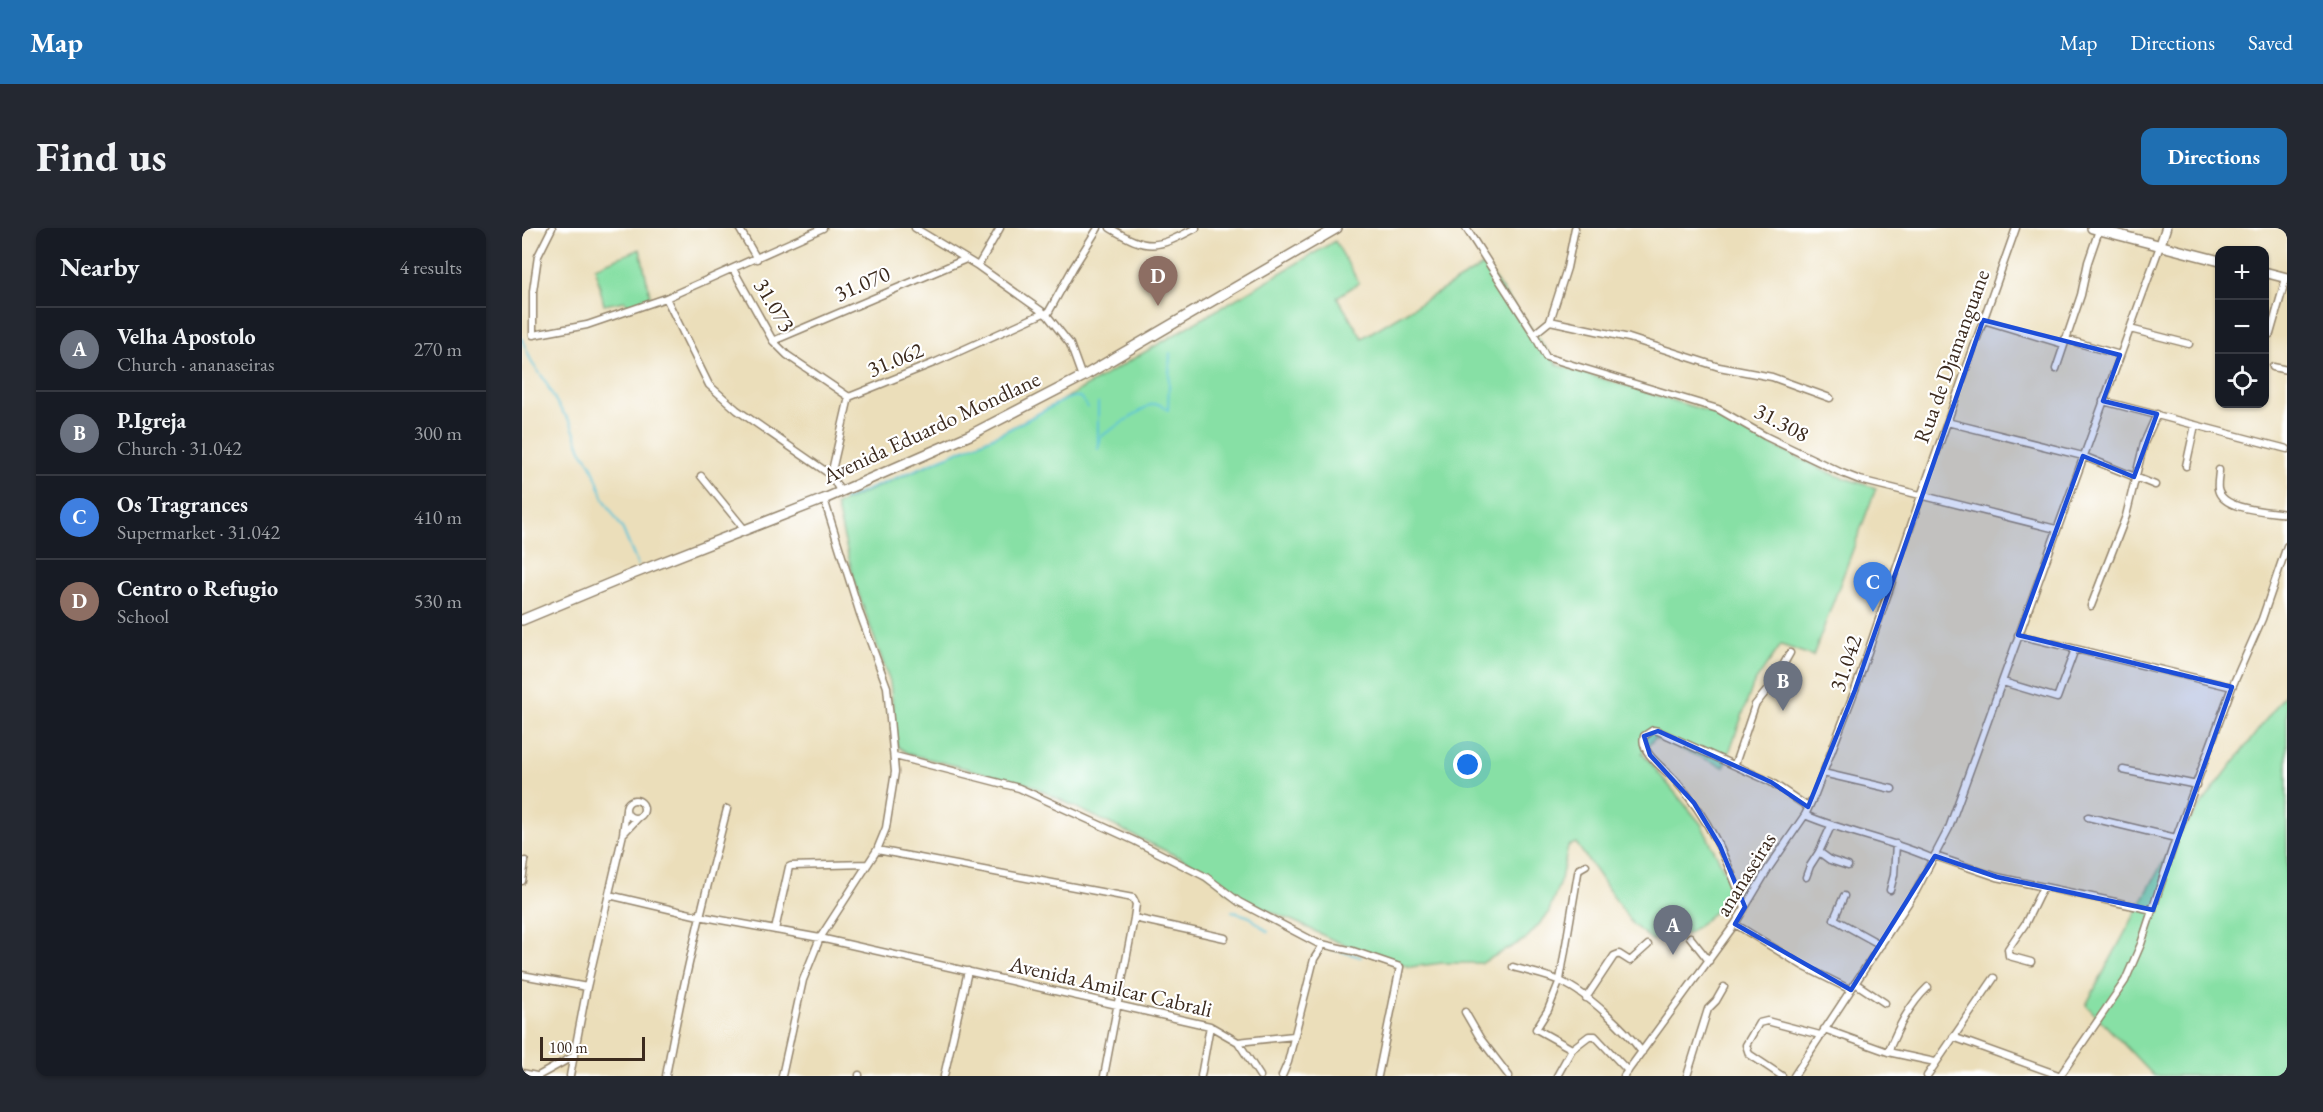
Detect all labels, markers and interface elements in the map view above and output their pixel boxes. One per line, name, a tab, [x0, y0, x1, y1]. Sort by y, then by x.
text: Map	[30, 24, 83, 60]
text: Map	[2060, 29, 2097, 56]
text: Directions	[2130, 29, 2215, 56]
text: Saved	[2248, 29, 2293, 56]
button: Directions	[2141, 128, 2287, 185]
text: Find us	[36, 129, 167, 184]
map controls	[2215, 246, 2269, 408]
button: +	[2215, 246, 2269, 300]
text: Nearby	[60, 250, 140, 284]
text: 4 results	[399, 254, 462, 280]
pin: D	[1138, 256, 1178, 306]
street label: 31.070	[830, 259, 895, 308]
street label: Rua de Djamanguane	[1907, 265, 1996, 447]
street label: 31.073	[747, 273, 802, 338]
button: −	[2215, 300, 2269, 354]
text: Velha Apostolo	[117, 322, 255, 351]
street label: 31.062	[863, 335, 928, 384]
text: A	[72, 336, 87, 362]
text: 270 m	[414, 336, 462, 362]
text: Church · ananaseiras	[117, 351, 275, 377]
button: locate	[2215, 354, 2269, 408]
street label: Avenida Eduardo Mondlane	[817, 364, 1045, 491]
street label: 31.308	[1749, 396, 1814, 449]
text: P.Igreja	[117, 406, 186, 435]
text: B	[73, 420, 86, 446]
text: 300 m	[414, 420, 462, 446]
text: Church · 31.042	[117, 435, 242, 461]
text: Os Tragrances	[117, 490, 248, 519]
text: C	[72, 504, 87, 530]
text: 410 m	[414, 504, 462, 530]
text: Supermarket · 31.042	[117, 519, 280, 545]
pin: C	[1854, 562, 1892, 612]
text: Centro o Refugio	[117, 574, 278, 603]
text: D	[72, 588, 87, 614]
text: 530 m	[414, 588, 462, 614]
text: School	[117, 603, 169, 629]
street label: 31.042	[1822, 631, 1869, 695]
pin: B	[1764, 662, 1802, 711]
your location	[1453, 750, 1482, 779]
street label: ananaseiras	[1708, 827, 1783, 922]
pin: A	[1654, 906, 1692, 955]
street label: Avenida Amilcar Cabrali	[1006, 949, 1215, 1024]
scale bar	[540, 1034, 645, 1062]
text: 100 m	[549, 1037, 588, 1058]

